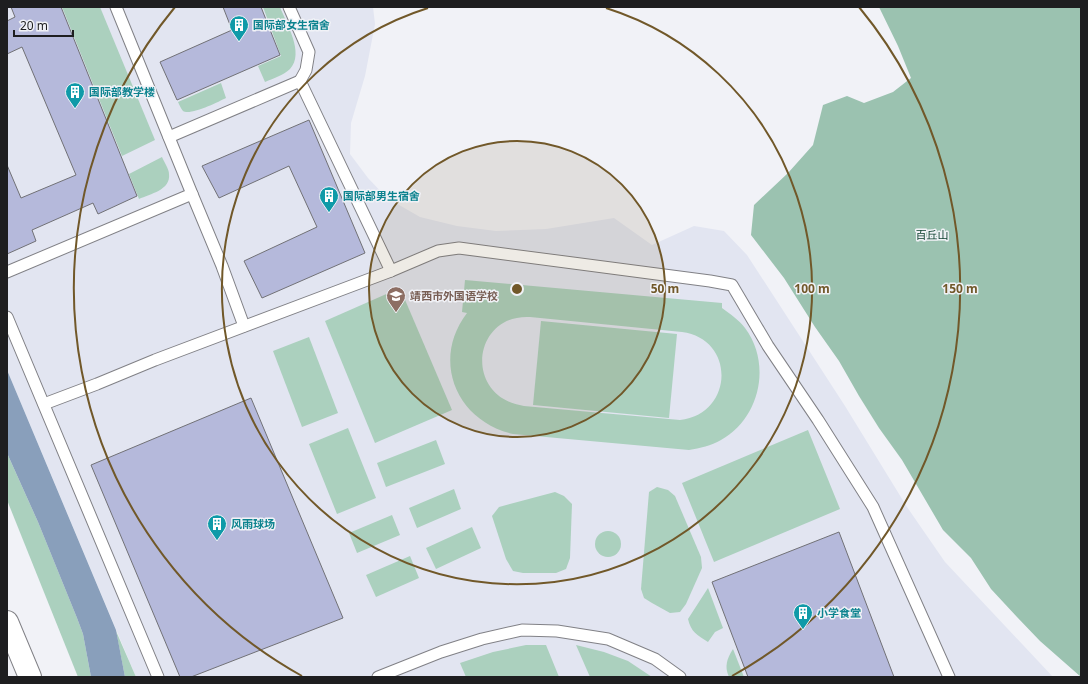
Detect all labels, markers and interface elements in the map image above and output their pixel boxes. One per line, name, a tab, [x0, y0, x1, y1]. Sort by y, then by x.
scale bar	[14, 12, 73, 38]
building icon: 国际部女生宿舍	[228, 14, 250, 42]
text: 20 m	[20, 17, 48, 34]
place label: 国际部女生宿舍	[253, 17, 330, 32]
building icon: 国际部教学楼	[64, 81, 86, 109]
place label: 国际部教学楼	[89, 84, 155, 99]
building icon: 国际部男生宿舍	[318, 185, 340, 213]
place label: 国际部男生宿舍	[343, 188, 420, 203]
park label: 百丘山	[916, 227, 949, 242]
text: 50 m	[651, 280, 679, 297]
text: 100 m	[794, 280, 830, 297]
text: 150 m	[942, 280, 978, 297]
centre of rings	[510, 282, 524, 296]
school or university icon: 靖西市外国语学校	[385, 285, 407, 313]
place label: 靖西市外国语学校	[410, 288, 498, 303]
building icon: 风雨球场	[206, 513, 228, 541]
place label: 风雨球场	[231, 516, 275, 531]
building icon: 小学食堂	[792, 602, 814, 630]
place label: 小学食堂	[817, 605, 861, 620]

